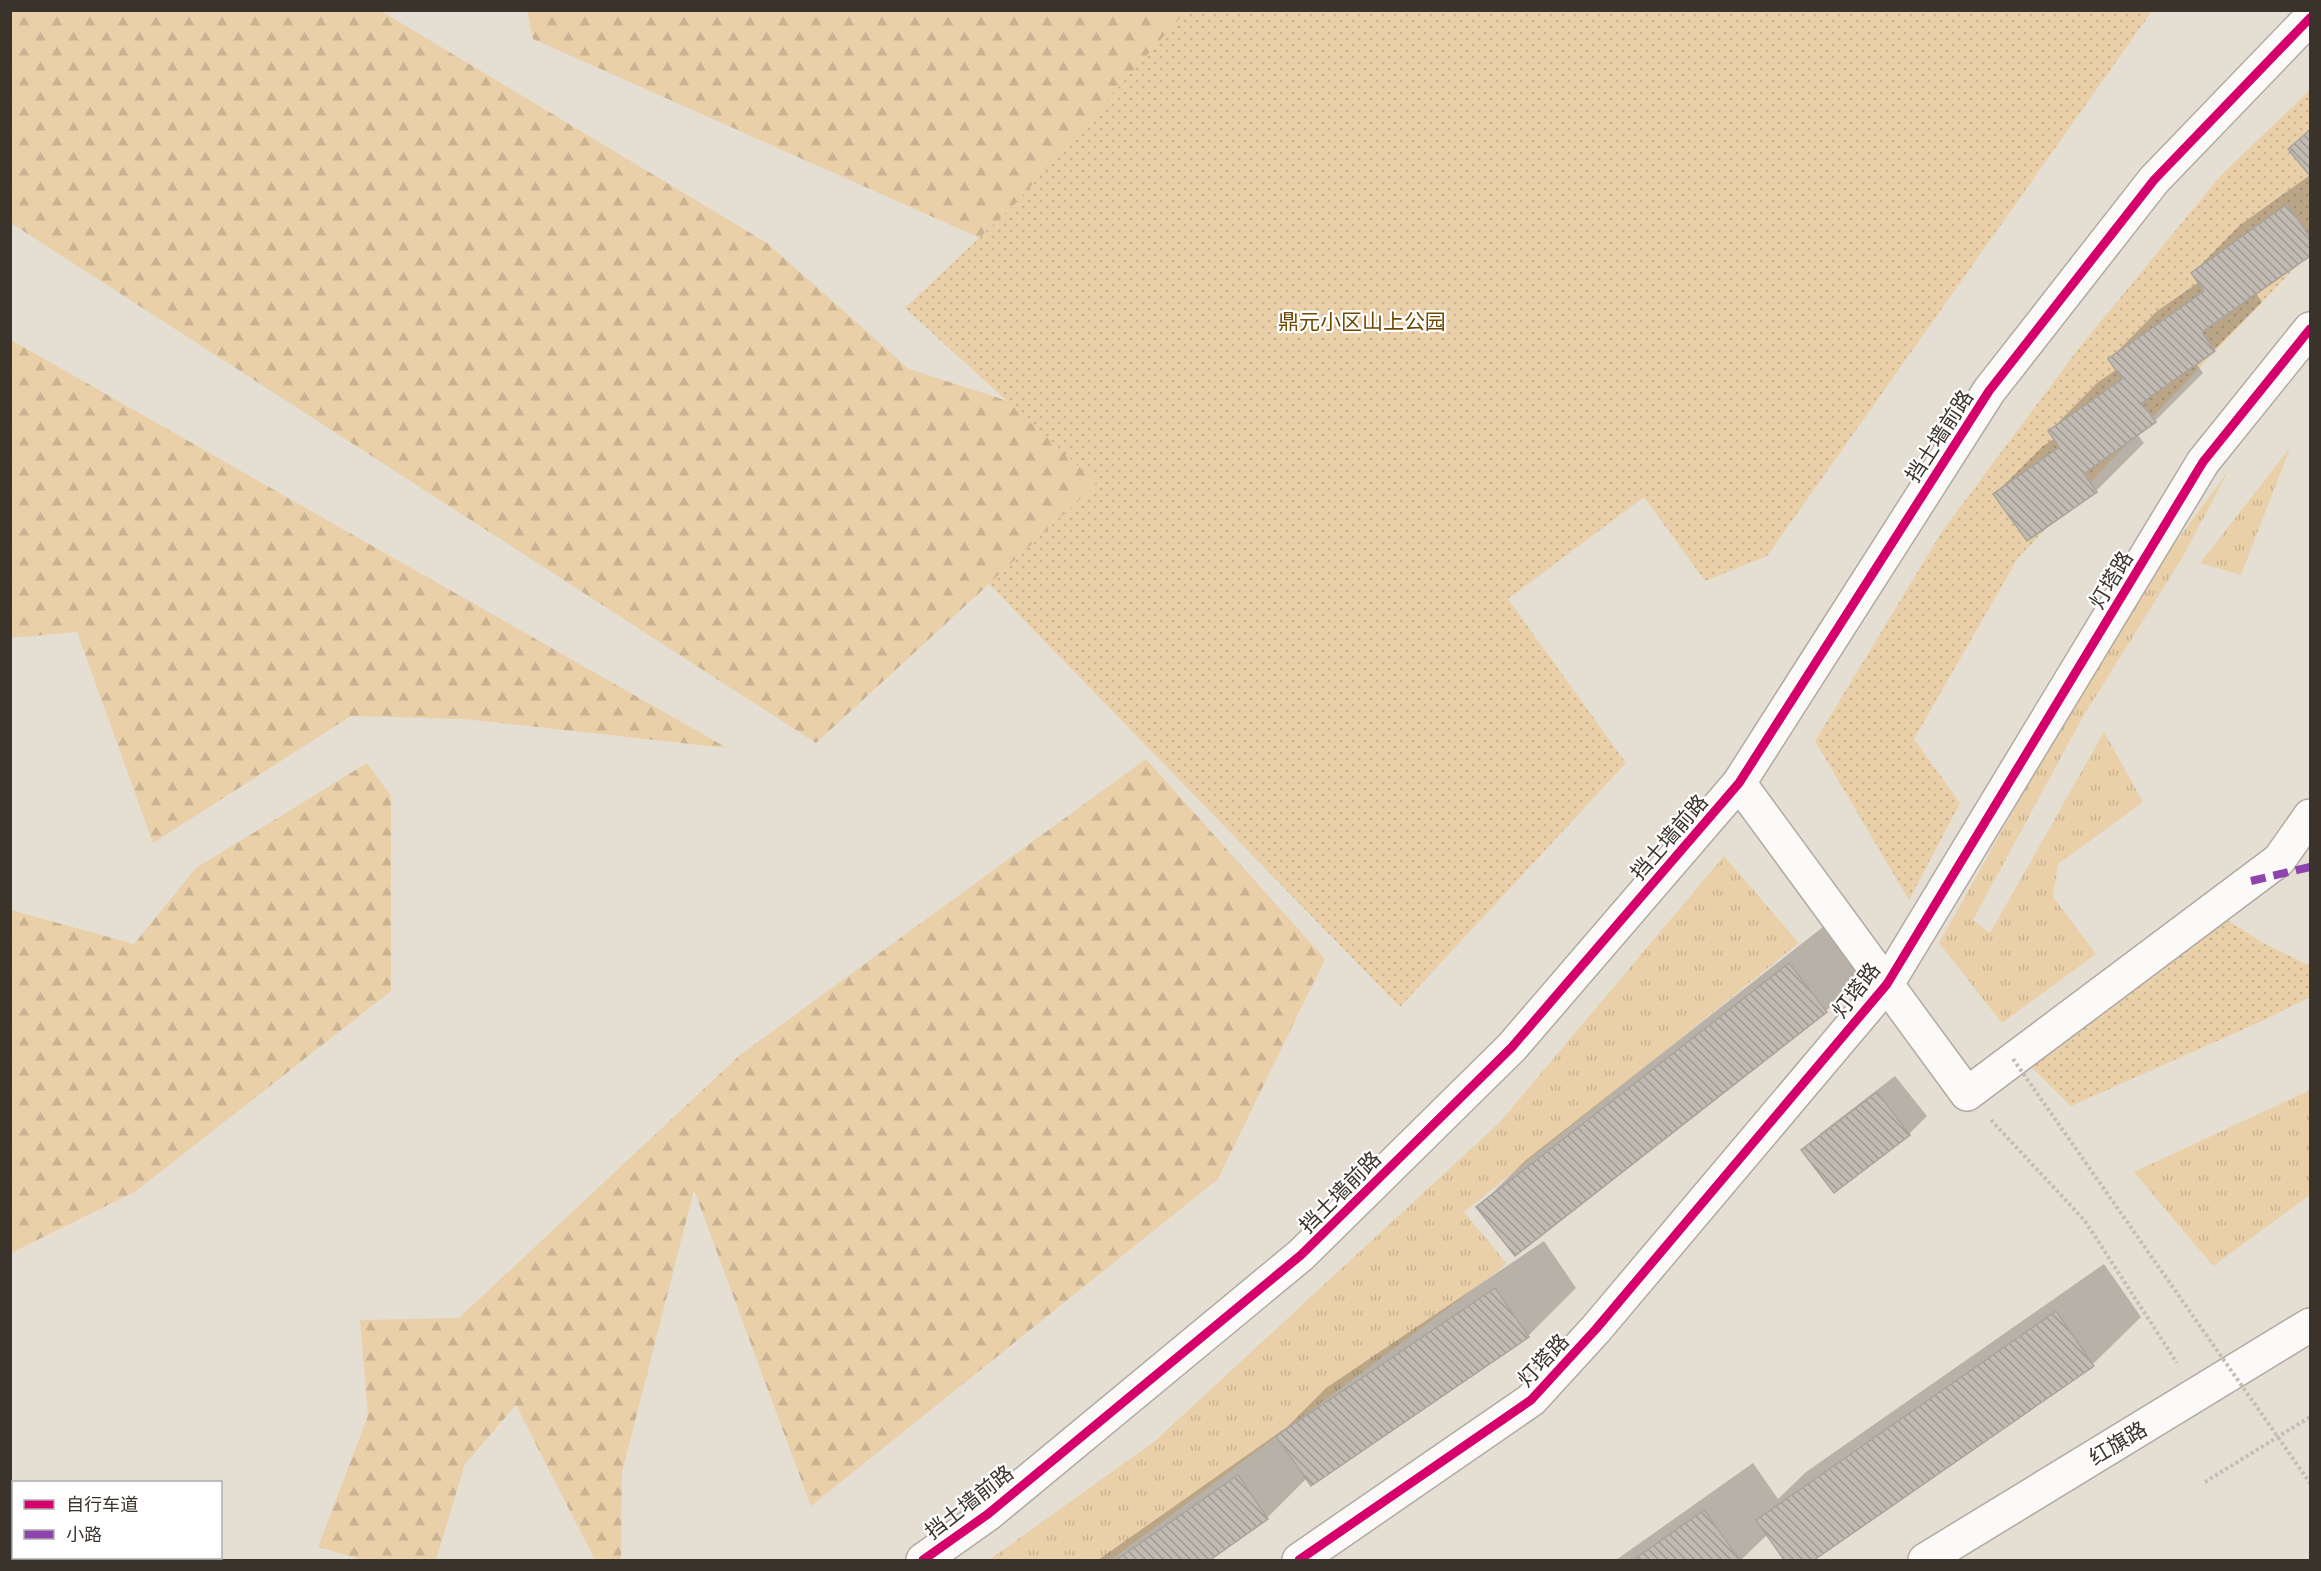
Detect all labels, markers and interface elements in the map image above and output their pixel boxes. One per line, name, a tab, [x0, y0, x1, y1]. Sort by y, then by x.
park label: 鼎元小区山上公园	[1278, 309, 1446, 334]
street label: 挡土墙前路	[1900, 385, 1978, 487]
street label: 灯塔路	[2084, 547, 2138, 613]
street label: 挡土墙前路	[1625, 789, 1713, 885]
street label: 灯塔路	[1827, 957, 1885, 1023]
street label: 挡土墙前路	[1294, 1146, 1386, 1238]
street label: 灯塔路	[1512, 1328, 1574, 1392]
street label: 红旗路	[2085, 1416, 2151, 1470]
street label: 挡土墙前路	[920, 1460, 1018, 1544]
legend	[12, 1481, 222, 1559]
text: 自行车道	[66, 1494, 138, 1515]
text: 小路	[66, 1524, 102, 1545]

